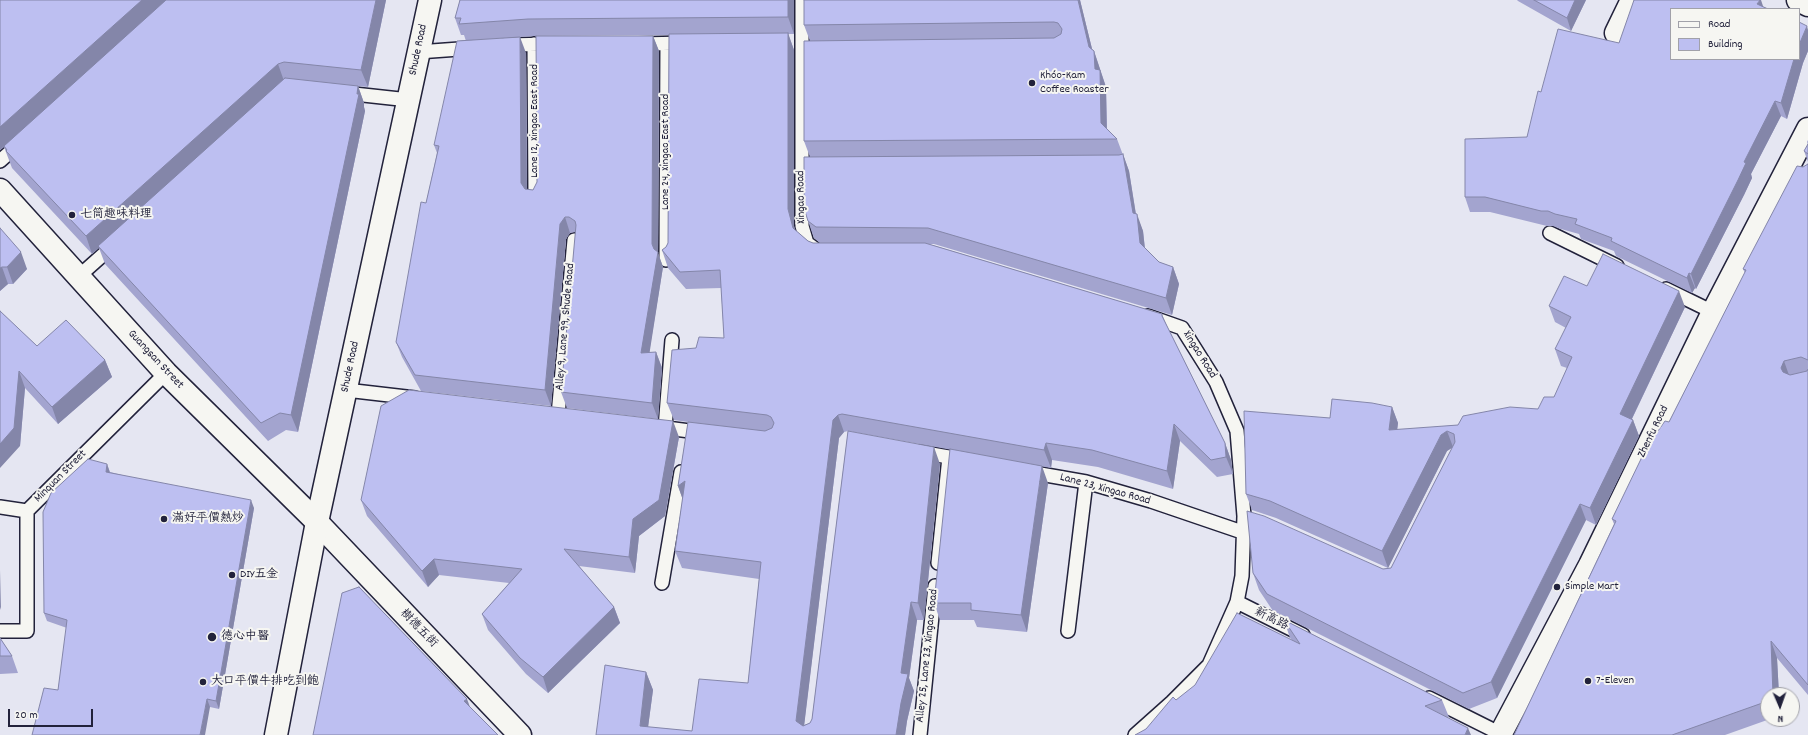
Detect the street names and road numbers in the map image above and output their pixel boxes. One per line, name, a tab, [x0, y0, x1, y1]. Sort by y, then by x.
street label: Shude Road	[407, 23, 431, 77]
street label: Lane 12, Xingao East Road	[528, 64, 542, 178]
street label: Lane 24, Xingao East Road	[659, 94, 673, 210]
street label: Xingao Road	[794, 170, 810, 224]
street label: Alley 9, Lane 99, Shude Road	[553, 263, 579, 391]
street label: Guangsan Street	[124, 327, 186, 393]
street label: Xingao Road	[1179, 329, 1219, 381]
street label: Shude Road	[339, 340, 363, 394]
street label: Zhenfu Road	[1635, 404, 1673, 460]
street label: Minquan Street	[32, 448, 90, 506]
street label: Lane 23, Xingao Road	[1058, 471, 1152, 509]
street label: Alley 25, Lane 23, Xingao Road	[914, 589, 942, 723]
street label: 新高路	[1252, 606, 1290, 634]
street label: 樹德五街	[396, 607, 440, 651]

